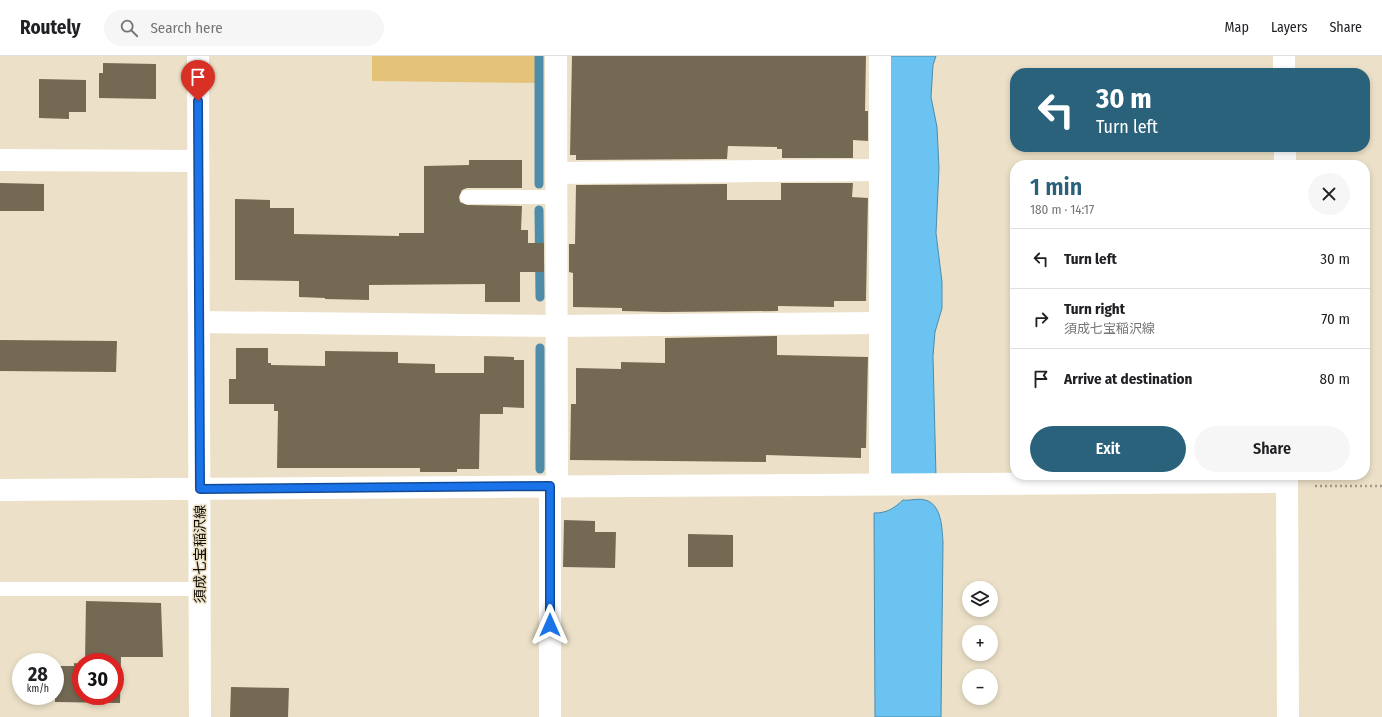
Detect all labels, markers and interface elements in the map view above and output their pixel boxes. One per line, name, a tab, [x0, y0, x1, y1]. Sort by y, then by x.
search box	[104, 10, 384, 46]
text: Routely	[20, 16, 80, 39]
icon: search	[118, 17, 140, 39]
text: Search here	[150, 19, 223, 37]
text: Map	[1225, 19, 1249, 36]
text: Layers	[1271, 19, 1307, 36]
text: Share	[1329, 19, 1362, 36]
pin	[181, 60, 215, 101]
icon: arrive	[187, 66, 209, 88]
text: 30 m	[1096, 82, 1152, 115]
icon: left	[1030, 84, 1082, 136]
text: Turn left	[1096, 116, 1158, 138]
text: 1 min	[1030, 173, 1082, 201]
button: close	[1308, 173, 1350, 215]
text: 180 m · 14:17	[1030, 202, 1094, 217]
icon: left	[1030, 248, 1052, 270]
text: Turn left	[1064, 250, 1117, 268]
text: 30 m	[1320, 250, 1350, 268]
text: Turn right	[1064, 300, 1125, 318]
icon: right	[1030, 308, 1052, 330]
text: 70 m	[1321, 310, 1350, 328]
text: 須成七宝稲沢線	[1064, 321, 1155, 336]
icon: arrive	[1030, 368, 1052, 390]
text: Arrive at destination	[1064, 370, 1192, 388]
text: 80 m	[1320, 370, 1350, 388]
button: Exit	[1030, 426, 1186, 472]
button: Share	[1194, 426, 1350, 472]
street label: 須成七宝稲沢線	[192, 505, 209, 603]
map controls	[962, 581, 998, 705]
button: layers	[962, 581, 998, 617]
position arrow	[529, 604, 571, 646]
button: +	[962, 625, 998, 661]
speed limit sign: 30	[72, 653, 124, 705]
text: 28	[28, 662, 48, 686]
button: −	[962, 669, 998, 705]
text: km/h	[27, 683, 49, 695]

